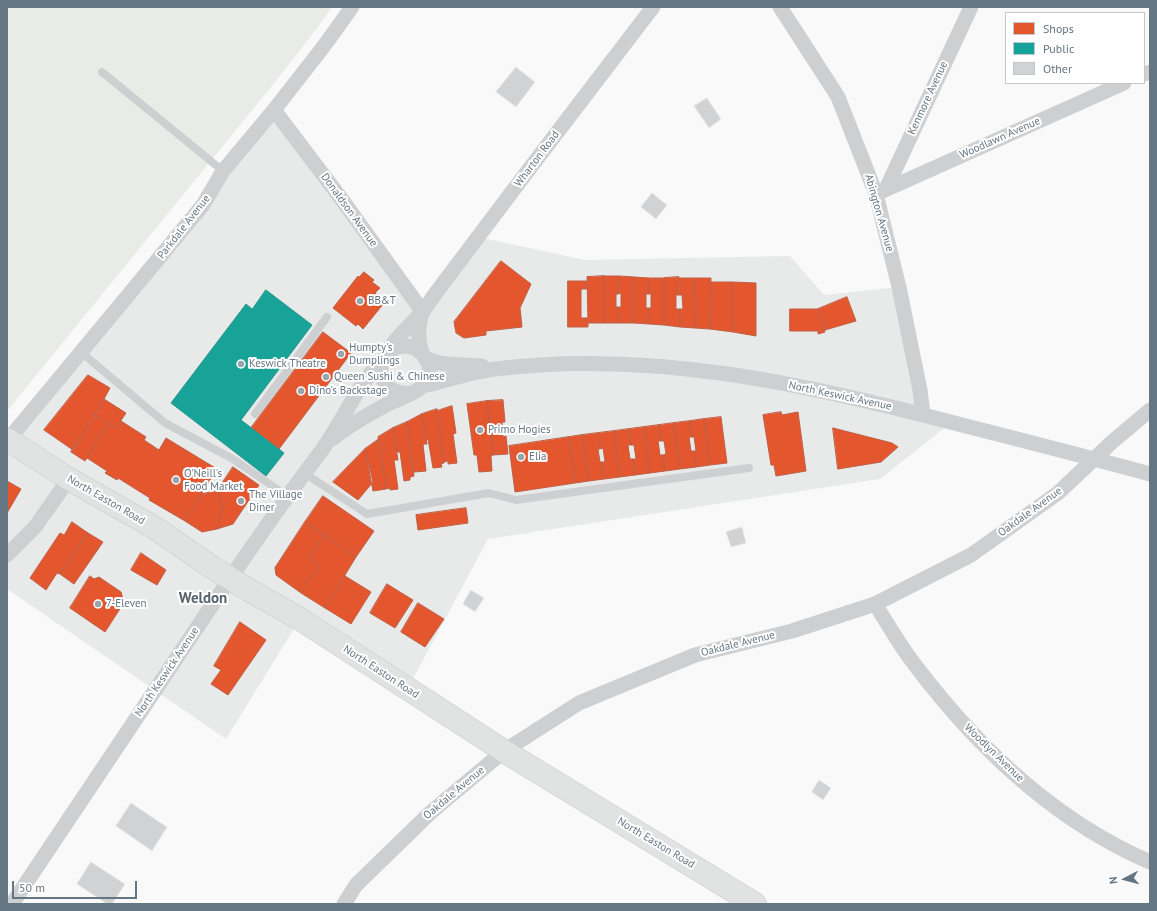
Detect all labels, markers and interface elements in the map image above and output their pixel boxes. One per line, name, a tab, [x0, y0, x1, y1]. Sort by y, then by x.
legend	[1005, 12, 1145, 84]
text: Shops	[1043, 21, 1074, 36]
text: Public	[1043, 41, 1074, 56]
street label: Kenmore Avenue	[905, 59, 951, 137]
text: Other	[1043, 61, 1072, 76]
street label: Woodlawn Avenue	[958, 114, 1042, 162]
street label: Wharton Road	[512, 129, 562, 189]
street label: Donaldson Avenue	[318, 171, 380, 249]
street label: Abington Avenue	[862, 173, 896, 253]
street label: Parkdale Avenue	[155, 192, 213, 262]
place label: BB&T	[368, 294, 396, 308]
marker: BB&T	[355, 296, 365, 306]
place label: Humpty's Dumplings	[349, 341, 400, 367]
marker: Humpty's Dumplings	[336, 349, 346, 359]
place label: Keswick Theatre	[249, 357, 326, 371]
marker: Keswick Theatre	[236, 359, 246, 369]
place label: Queen Sushi & Chinese	[334, 370, 445, 384]
marker: Queen Sushi & Chinese	[321, 372, 331, 382]
street label: North Keswick Avenue	[787, 379, 893, 413]
place label: Dino's Backstage	[309, 384, 387, 398]
marker: Dino's Backstage	[296, 386, 306, 396]
place label: Primo Hogies	[488, 423, 551, 437]
marker: Primo Hogies	[475, 425, 485, 435]
place label: Elia	[529, 450, 547, 464]
marker: Elia	[516, 452, 526, 462]
place label: O'Neill's Food Market	[184, 467, 243, 493]
street label: North Easton Road	[65, 472, 147, 528]
marker: O'Neill's Food Market	[171, 475, 181, 485]
street label: Oakdale Avenue	[995, 484, 1065, 540]
place label: The Village Diner	[249, 488, 302, 514]
marker: The Village Diner	[236, 496, 246, 506]
district label: Weldon	[179, 590, 227, 608]
place label: 7-Eleven	[106, 597, 146, 611]
marker: 7-Eleven	[93, 599, 103, 609]
street label: North Keswick Avenue	[132, 625, 202, 719]
street label: Oakdale Avenue	[700, 628, 776, 660]
street label: North Easton Road	[341, 643, 421, 701]
street label: Woodlyn Avenue	[961, 721, 1027, 785]
street label: Oakdale Avenue	[421, 764, 487, 822]
street label: North Easton Road	[615, 815, 697, 871]
north arrow	[1105, 859, 1145, 899]
scale bar	[14, 873, 139, 899]
text: N	[1106, 876, 1120, 885]
text: 50 m	[19, 880, 45, 895]

